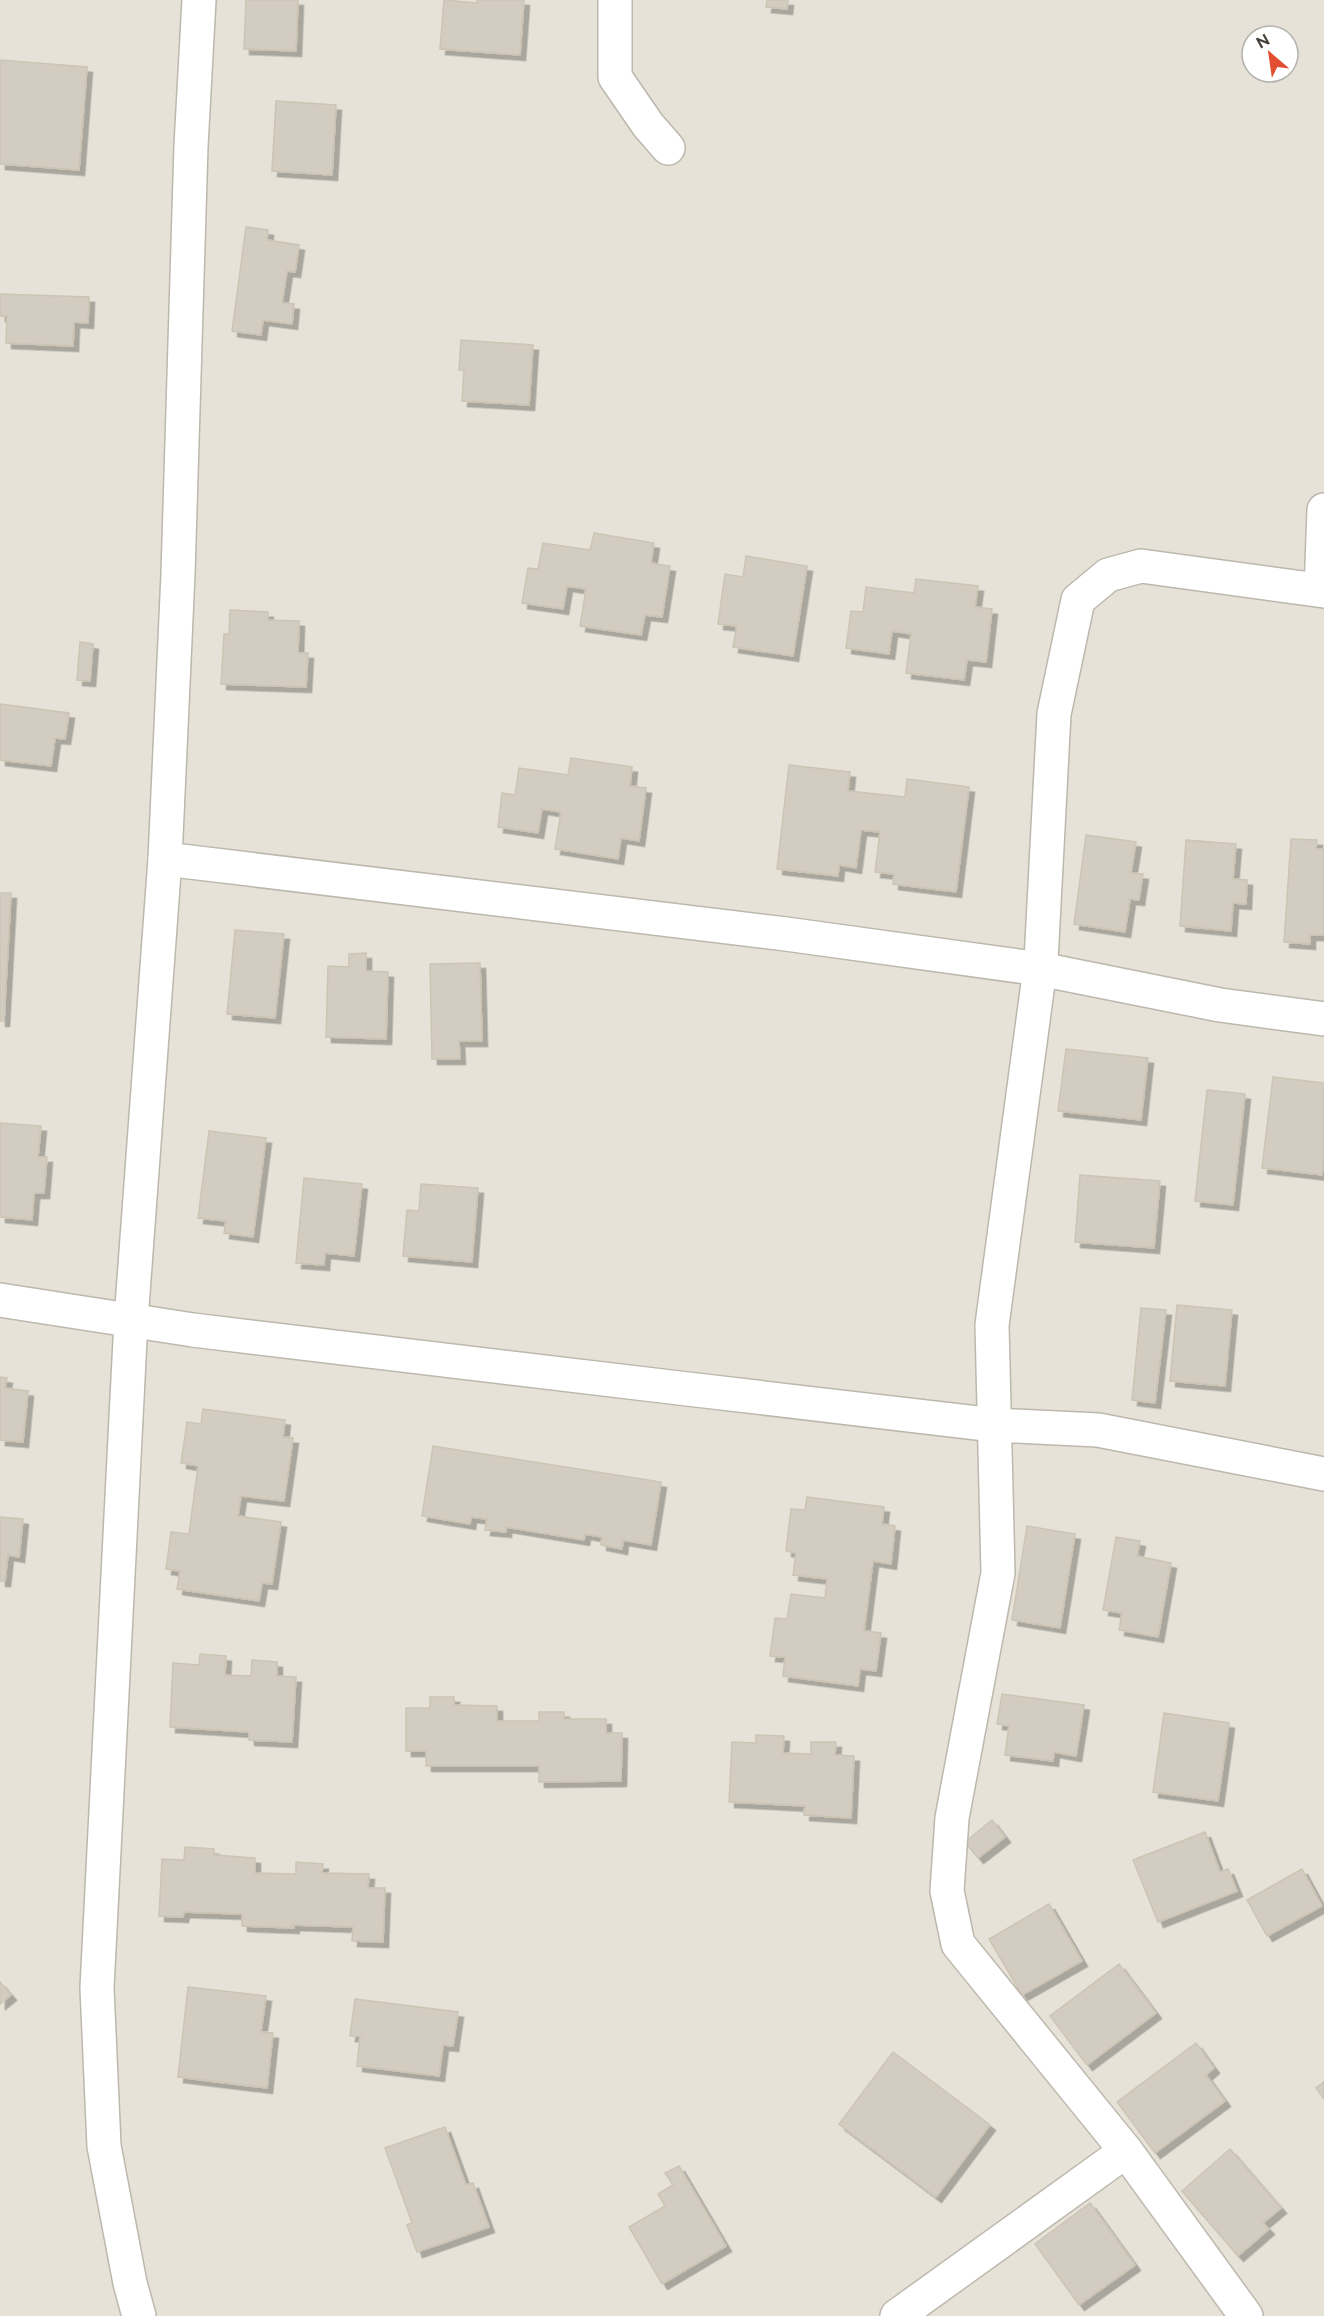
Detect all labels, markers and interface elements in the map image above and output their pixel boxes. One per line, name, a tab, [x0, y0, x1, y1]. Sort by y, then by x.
north arrow	[1240, 24, 1300, 84]
text: N	[1253, 30, 1273, 53]

